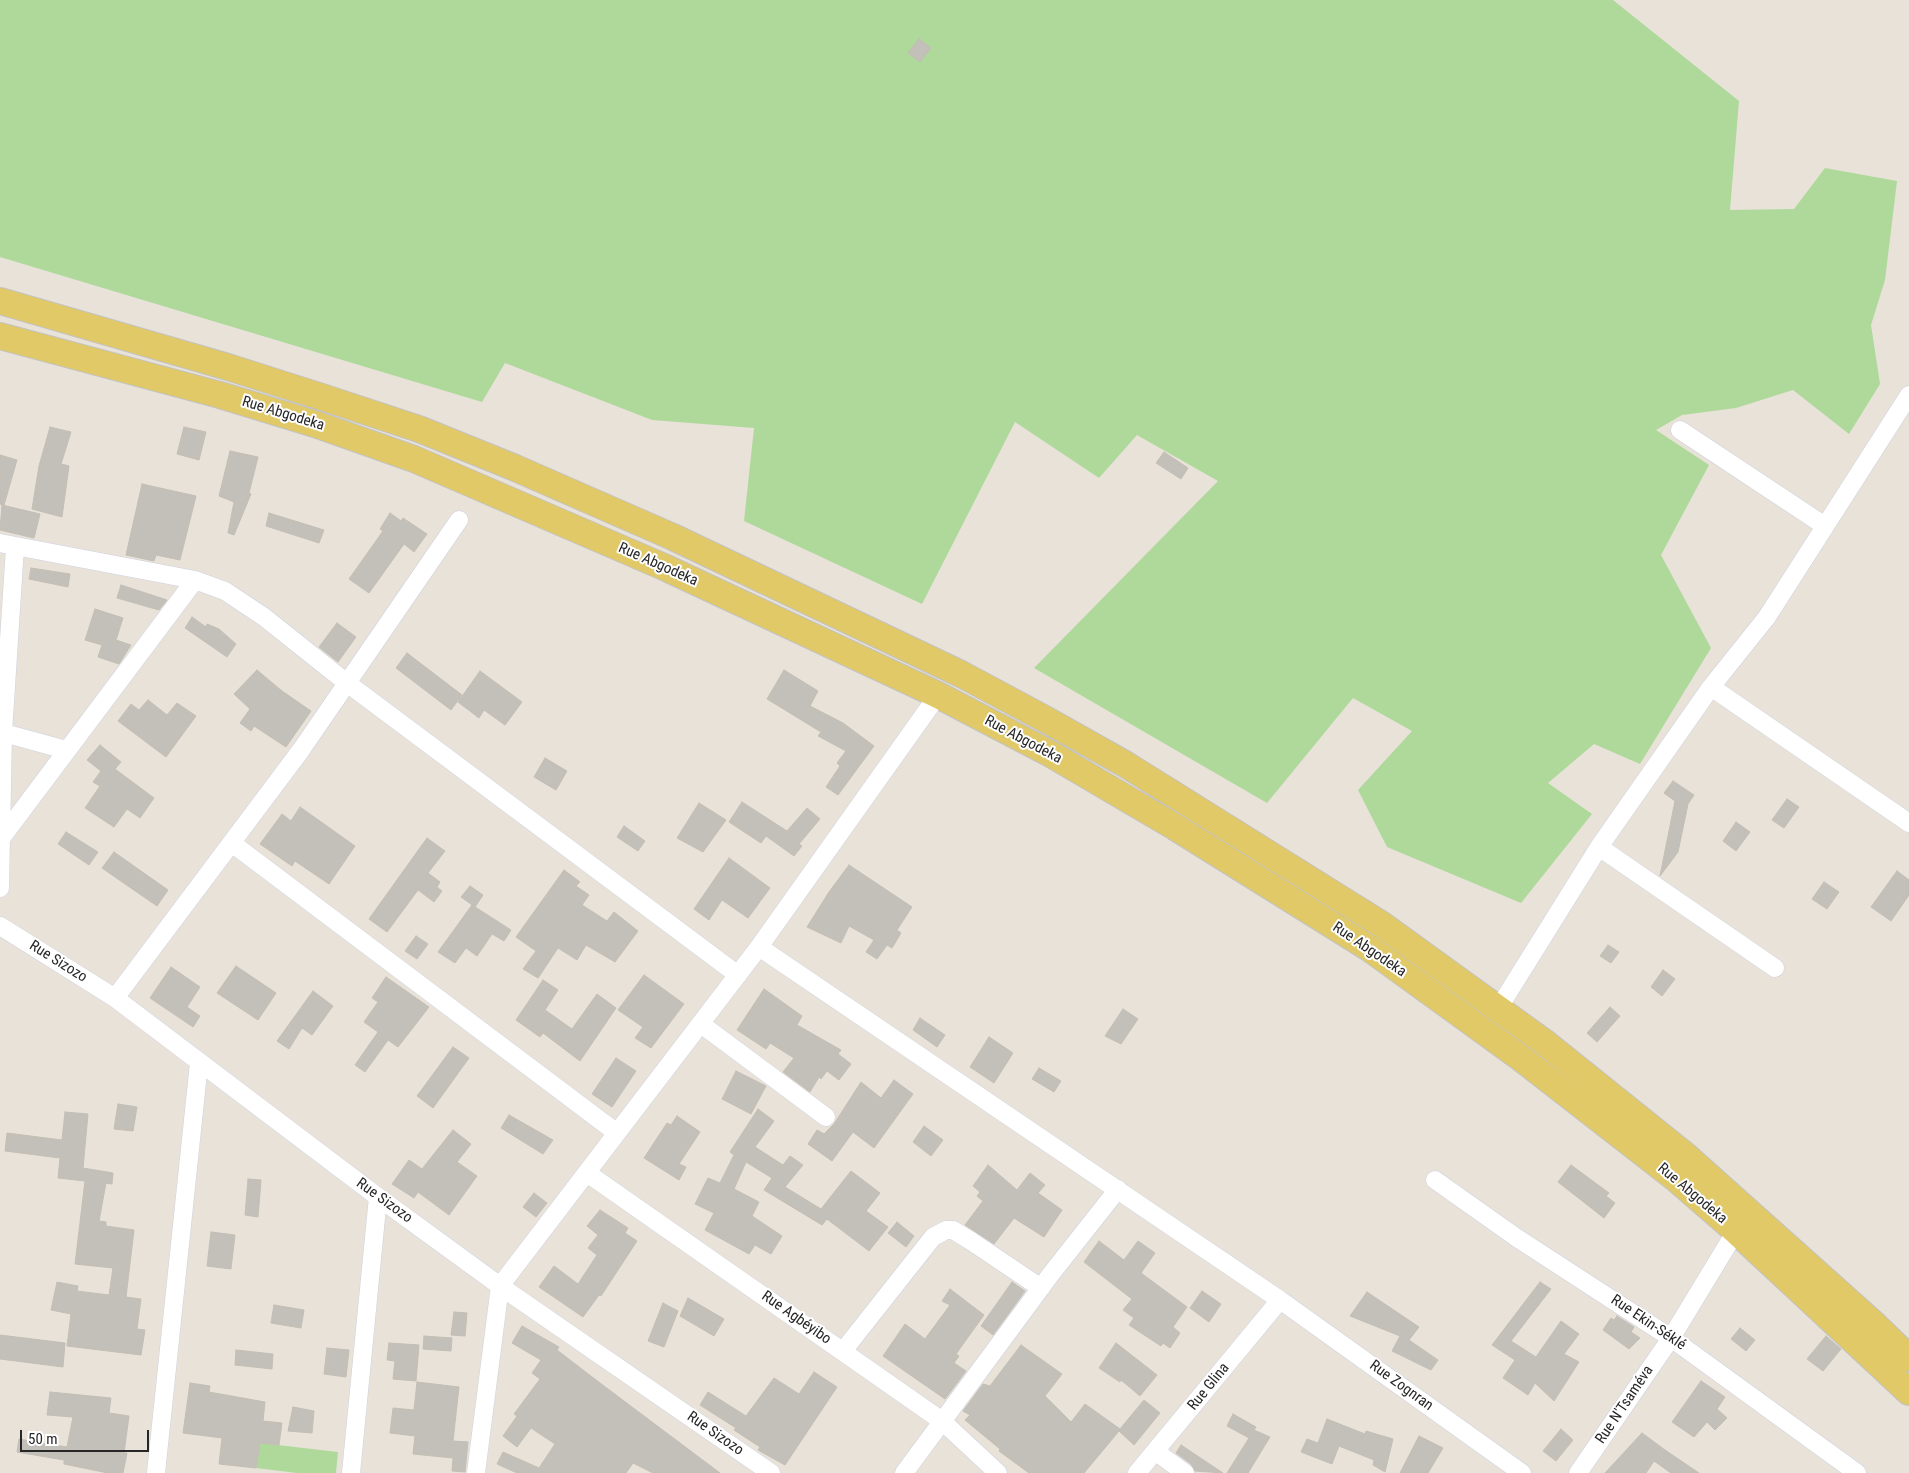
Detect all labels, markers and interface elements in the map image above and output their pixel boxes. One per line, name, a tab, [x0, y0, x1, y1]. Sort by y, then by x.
street label: Rue Abgodeka	[240, 393, 326, 435]
street label: Rue Abgodeka	[615, 539, 701, 591]
street label: Rue Abgodeka	[981, 712, 1065, 768]
street label: Rue Abgodeka	[1329, 919, 1409, 981]
street label: Rue Sizozo	[26, 937, 90, 987]
street label: Rue Abgodeka	[1654, 1160, 1730, 1228]
street label: Rue Sizozo	[353, 1175, 415, 1227]
street label: Rue Agbéyibo	[758, 1287, 834, 1349]
street label: Rue Ekin-Séklé	[1607, 1291, 1689, 1355]
street label: Rue Zognran	[1366, 1357, 1436, 1415]
street label: Rue Glina	[1184, 1360, 1234, 1414]
street label: Rue N'Tsaméva	[1592, 1363, 1658, 1447]
street label: Rue Sizozo	[683, 1408, 747, 1460]
scale bar	[22, 1420, 151, 1452]
text: 50 m	[28, 1430, 58, 1448]

